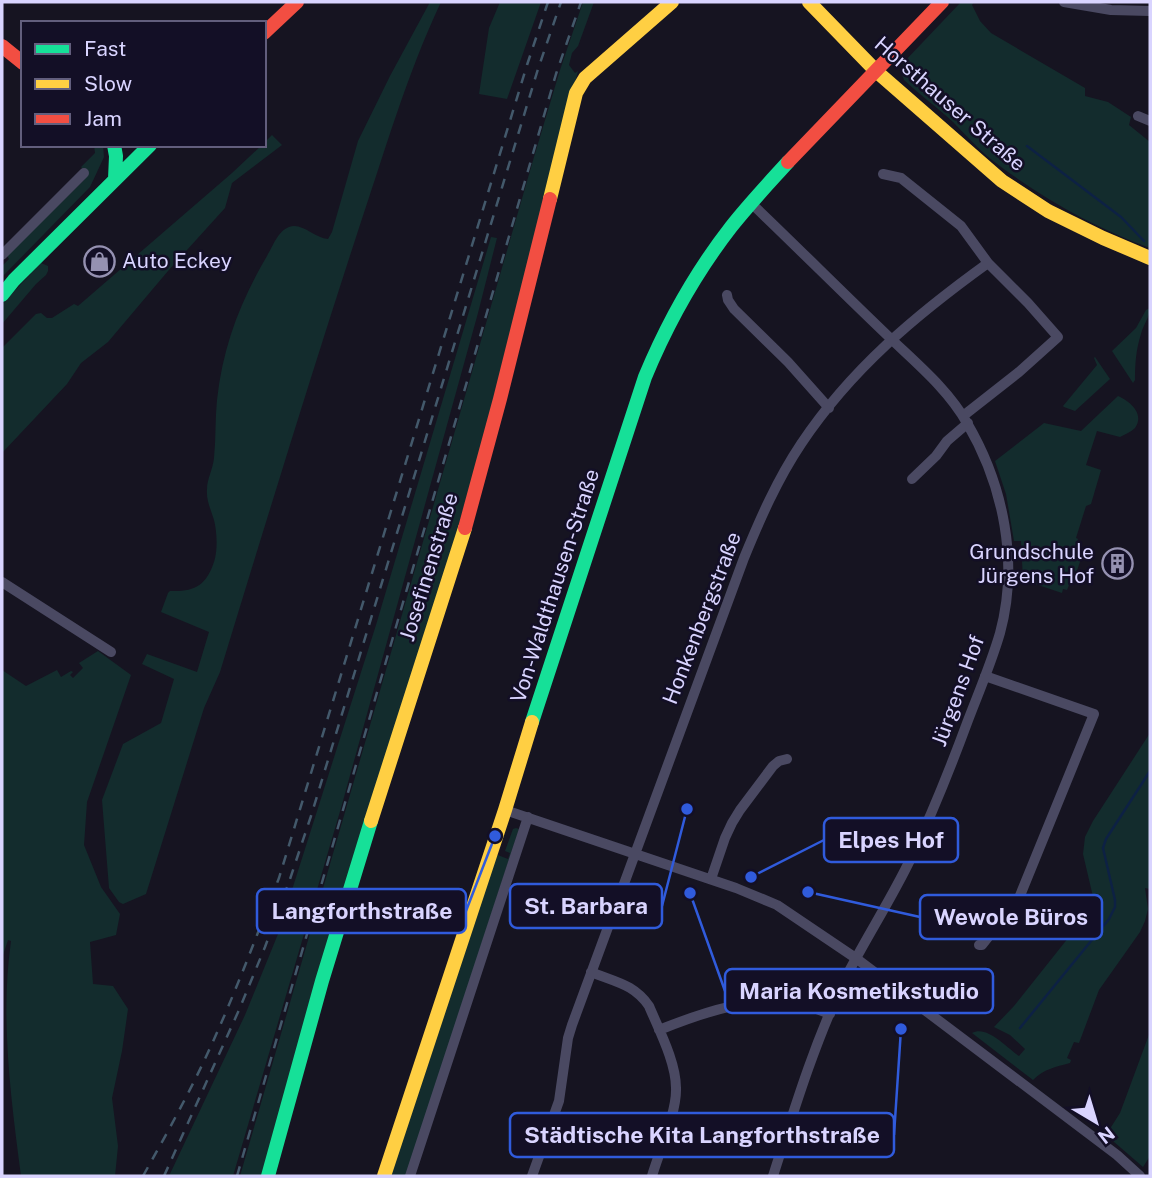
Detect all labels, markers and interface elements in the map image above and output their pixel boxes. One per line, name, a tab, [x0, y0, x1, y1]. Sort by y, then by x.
legend	[21, 21, 266, 147]
street label: Horsthauser Straße	[870, 31, 1031, 176]
text: Fast	[84, 36, 126, 61]
text: Slow	[84, 71, 132, 96]
text: Jam	[84, 106, 122, 131]
shop icon: Auto Eckey	[82, 244, 116, 278]
place label: Auto Eckey	[122, 248, 232, 273]
street label: Von-Waldthausen-Straße	[505, 466, 604, 706]
street label: Josefinenstraße	[394, 490, 463, 644]
street label: Honkenbergstraße	[657, 528, 746, 707]
place label: Grundschule Jürgens Hof	[969, 539, 1094, 588]
building icon: Grundschule Jürgens Hof	[1100, 547, 1134, 581]
street label: Jürgens Hof	[926, 632, 989, 750]
callout: Elpes Hof	[824, 818, 958, 862]
text: Elpes Hof	[838, 826, 944, 853]
callout: St. Barbara	[510, 884, 662, 928]
callout: Langforthstraße	[257, 889, 466, 933]
text: St. Barbara	[524, 892, 648, 919]
callout: Wewole Büros	[920, 895, 1102, 939]
text: Langforthstraße	[272, 897, 452, 924]
text: Wewole Büros	[934, 903, 1088, 930]
callout: Maria Kosmetikstudio	[725, 969, 993, 1013]
text: Maria Kosmetikstudio	[739, 977, 979, 1004]
north arrow	[1061, 1087, 1131, 1157]
callout: Städtische Kita Langforthstraße	[510, 1113, 894, 1157]
text: Städtische Kita Langforthstraße	[524, 1121, 880, 1148]
text: N	[1094, 1122, 1119, 1149]

